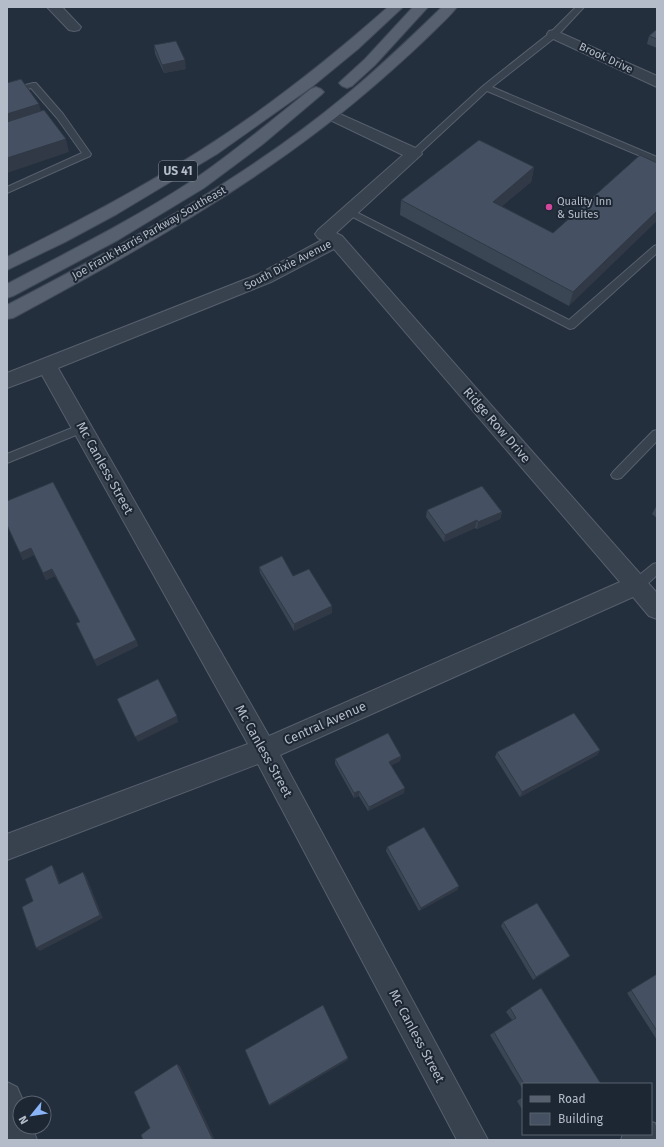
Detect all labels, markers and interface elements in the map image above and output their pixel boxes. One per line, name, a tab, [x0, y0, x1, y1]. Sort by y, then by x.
street label: Brook Drive	[577, 40, 635, 76]
road number: US 41	[159, 161, 197, 181]
street label: Joe Frank Harris Parkway Southeast	[70, 184, 228, 282]
place label: Quality Inn & Suites	[557, 195, 612, 221]
marker: Quality Inn & Suites	[544, 202, 554, 212]
street label: South Dixie Avenue	[242, 237, 334, 293]
street label: Ridge Row Drive	[460, 384, 534, 466]
street label: Mc Canless Street	[73, 419, 137, 517]
street label: Central Avenue	[282, 698, 368, 748]
street label: Mc Canless Street	[232, 702, 296, 800]
street label: Mc Canless Street	[386, 987, 448, 1085]
legend	[522, 1083, 652, 1135]
text: Road	[558, 1092, 586, 1106]
north arrow	[12, 1095, 52, 1135]
text: Building	[558, 1112, 604, 1126]
text: N	[16, 1113, 31, 1126]

